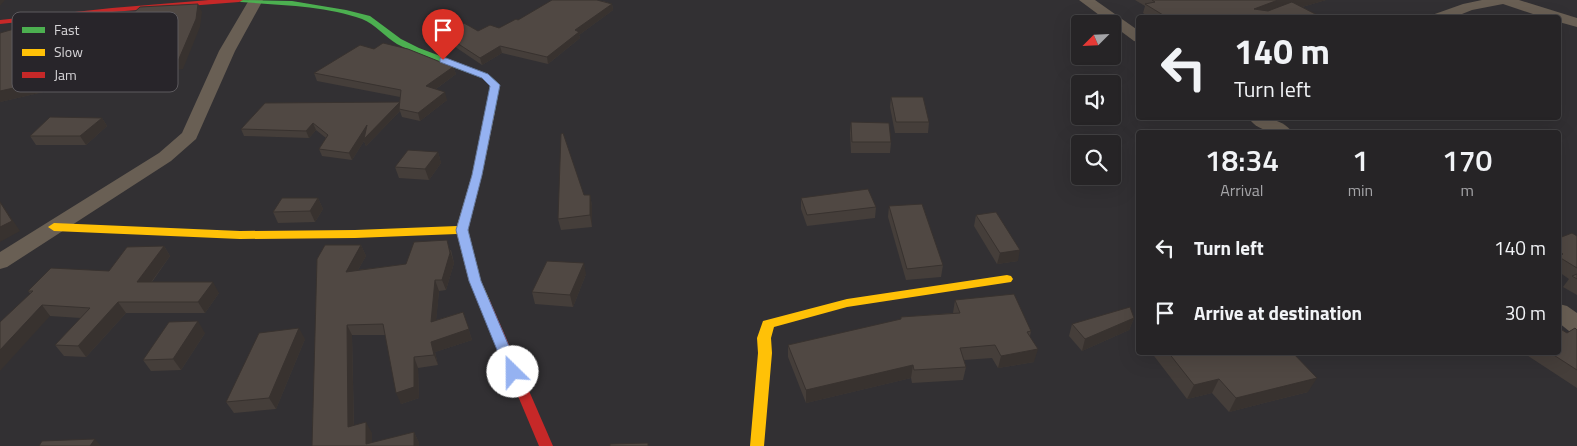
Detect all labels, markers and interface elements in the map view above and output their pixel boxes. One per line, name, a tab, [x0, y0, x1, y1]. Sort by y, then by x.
pin	[422, 9, 464, 60]
legend	[12, 12, 178, 92]
north arrow	[1071, 15, 1121, 65]
map controls	[1071, 15, 1121, 185]
icon: arrive	[429, 16, 457, 44]
text: Fast	[54, 19, 79, 40]
text: 140 m	[1234, 24, 1330, 78]
icon: left	[1151, 35, 1216, 100]
text: Slow	[54, 41, 83, 62]
text: Jam	[54, 64, 77, 85]
text: Turn left	[1234, 72, 1311, 106]
button: sound	[1071, 75, 1121, 125]
button: search	[1071, 135, 1121, 185]
text: 18:34	[1205, 137, 1279, 183]
text: 1	[1352, 137, 1369, 183]
text: 170	[1442, 137, 1492, 183]
text: Arrival	[1220, 178, 1264, 202]
text: min	[1348, 178, 1373, 202]
text: m	[1460, 178, 1474, 202]
text: Turn left	[1194, 233, 1264, 262]
text: 140 m	[1494, 233, 1546, 262]
icon: left	[1151, 234, 1179, 262]
text: Arrive at destination	[1194, 298, 1362, 327]
text: 30 m	[1505, 298, 1546, 327]
icon: arrive	[1151, 299, 1179, 327]
position arrow	[486, 345, 538, 397]

